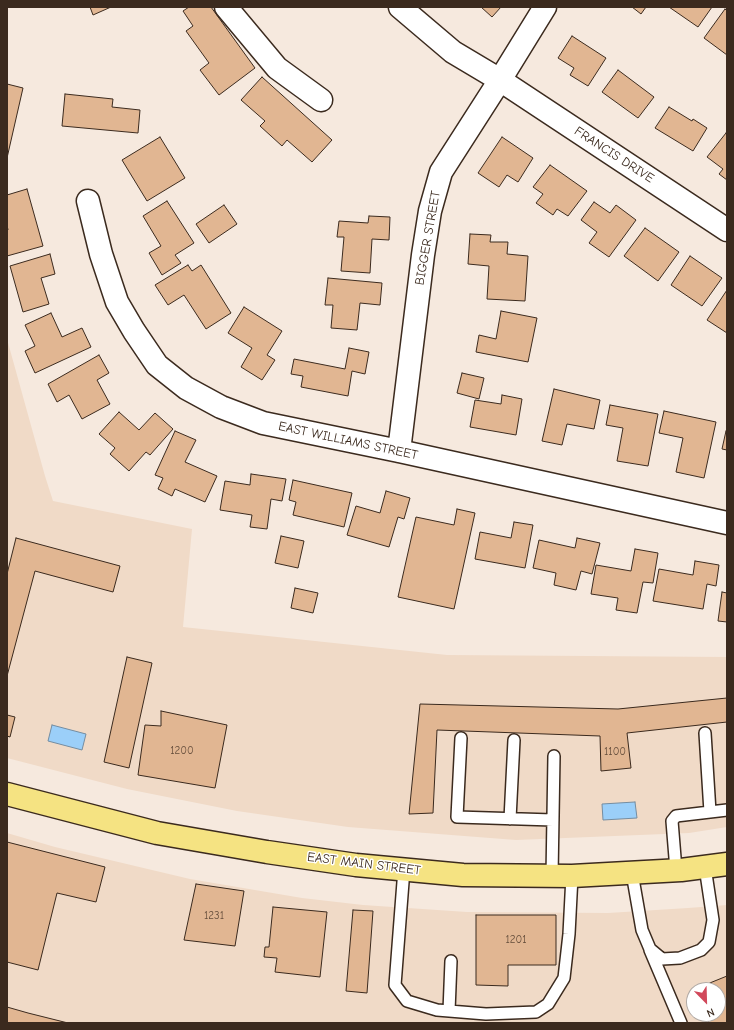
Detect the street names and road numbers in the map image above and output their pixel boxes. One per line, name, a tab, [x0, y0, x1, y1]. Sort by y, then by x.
street label: FRANCIS DRIVE	[571, 123, 657, 187]
street label: BIGGER STREET	[412, 190, 444, 286]
street label: EAST WILLIAMS STREET	[277, 419, 419, 463]
street label: EAST MAIN STREET	[306, 849, 422, 879]

